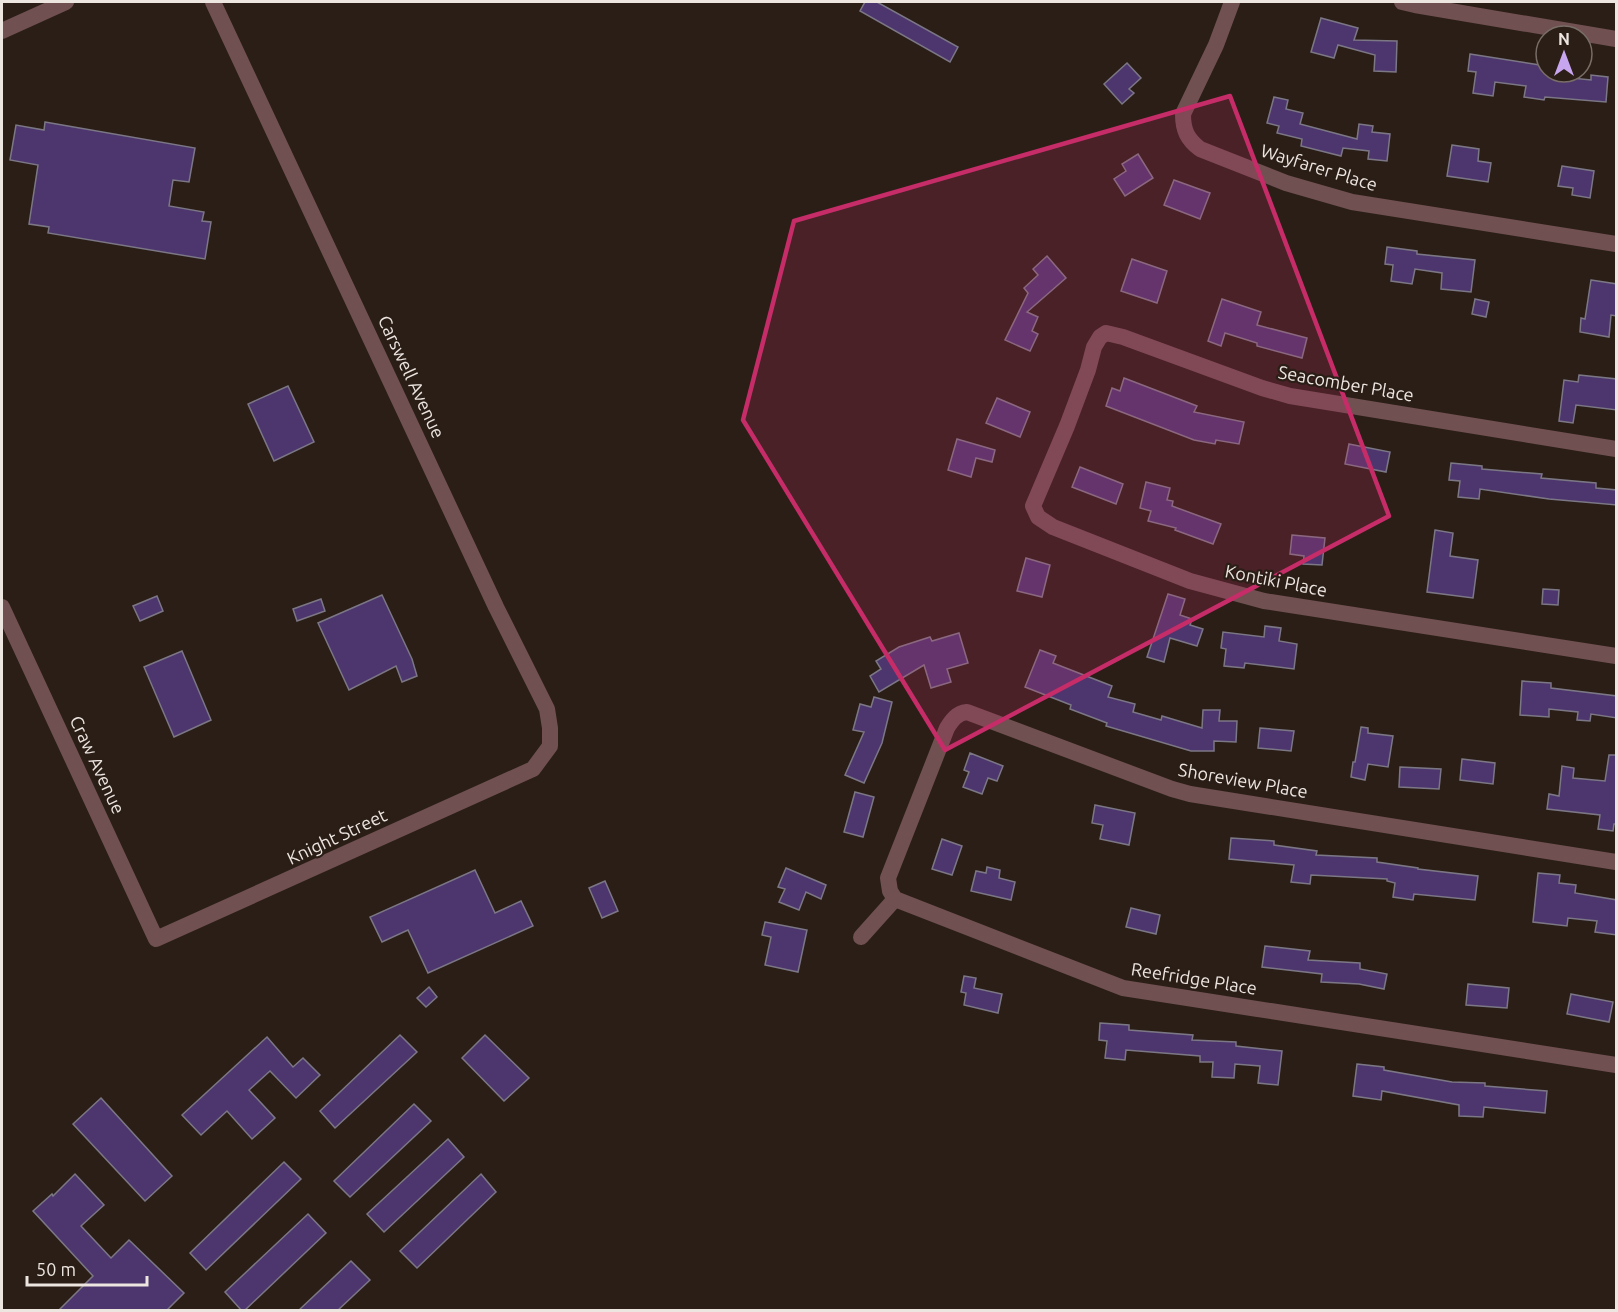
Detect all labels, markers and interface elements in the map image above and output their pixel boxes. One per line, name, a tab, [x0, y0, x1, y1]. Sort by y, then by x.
north arrow	[1534, 24, 1594, 84]
text: N	[1558, 30, 1570, 48]
street label: Wayfarer Place	[1259, 140, 1380, 194]
street label: Carswell Avenue	[375, 312, 449, 441]
street label: Seacomber Place	[1277, 361, 1416, 405]
street label: Kontiki Place	[1223, 560, 1329, 600]
street label: Craw Avenue	[66, 712, 129, 817]
street label: Shoreview Place	[1177, 759, 1310, 801]
street label: Knight Street	[284, 804, 390, 868]
street label: Reefridge Place	[1130, 958, 1258, 998]
scale bar	[27, 1249, 147, 1287]
text: 50 m	[36, 1259, 76, 1279]

